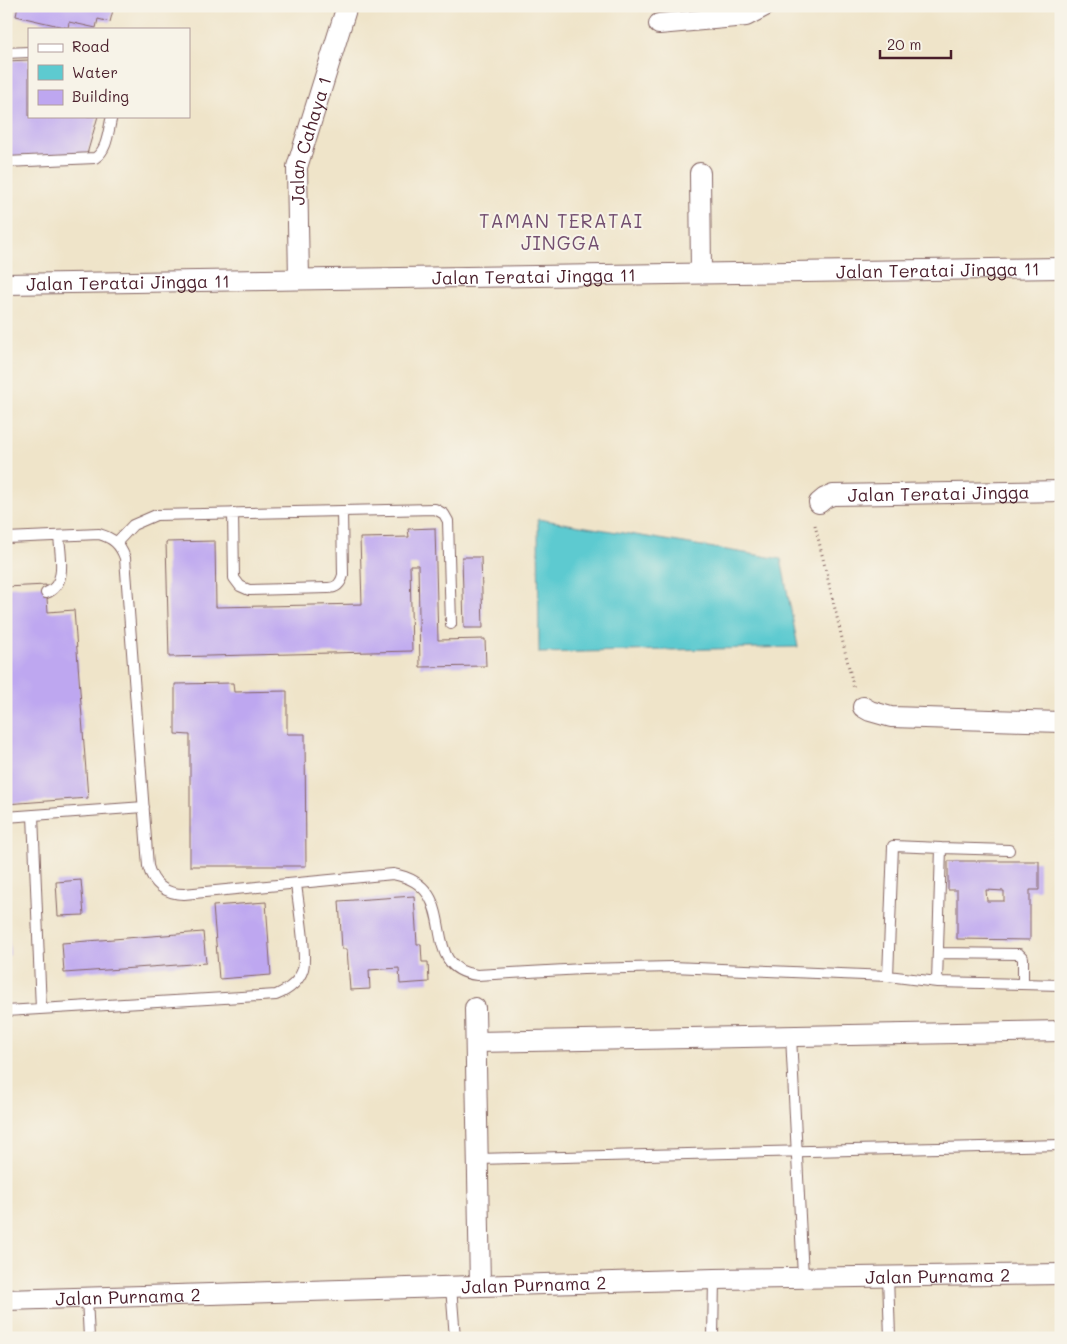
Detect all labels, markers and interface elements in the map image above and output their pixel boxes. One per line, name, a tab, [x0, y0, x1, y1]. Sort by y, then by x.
legend	[28, 28, 190, 118]
scale bar	[880, 28, 951, 60]
text: 20 m	[887, 34, 921, 54]
text: Road	[72, 36, 109, 56]
text: Water	[72, 62, 118, 82]
street label: Jalan Cahaya 1	[285, 73, 336, 205]
text: Building	[72, 86, 129, 106]
district label: TAMAN TERATAI JINGGA	[479, 208, 643, 255]
street label: Jalan Teratai Jingga 11	[836, 256, 1040, 283]
street label: Jalan Teratai Jingga 11	[432, 262, 636, 290]
street label: Jalan Teratai Jingga 11	[26, 269, 230, 296]
street label: Jalan Teratai Jingga	[847, 480, 1030, 507]
street label: Jalan Purnama 2	[865, 1263, 1010, 1289]
street label: Jalan Purnama 2	[461, 1270, 607, 1298]
street label: Jalan Purnama 2	[55, 1282, 201, 1311]

